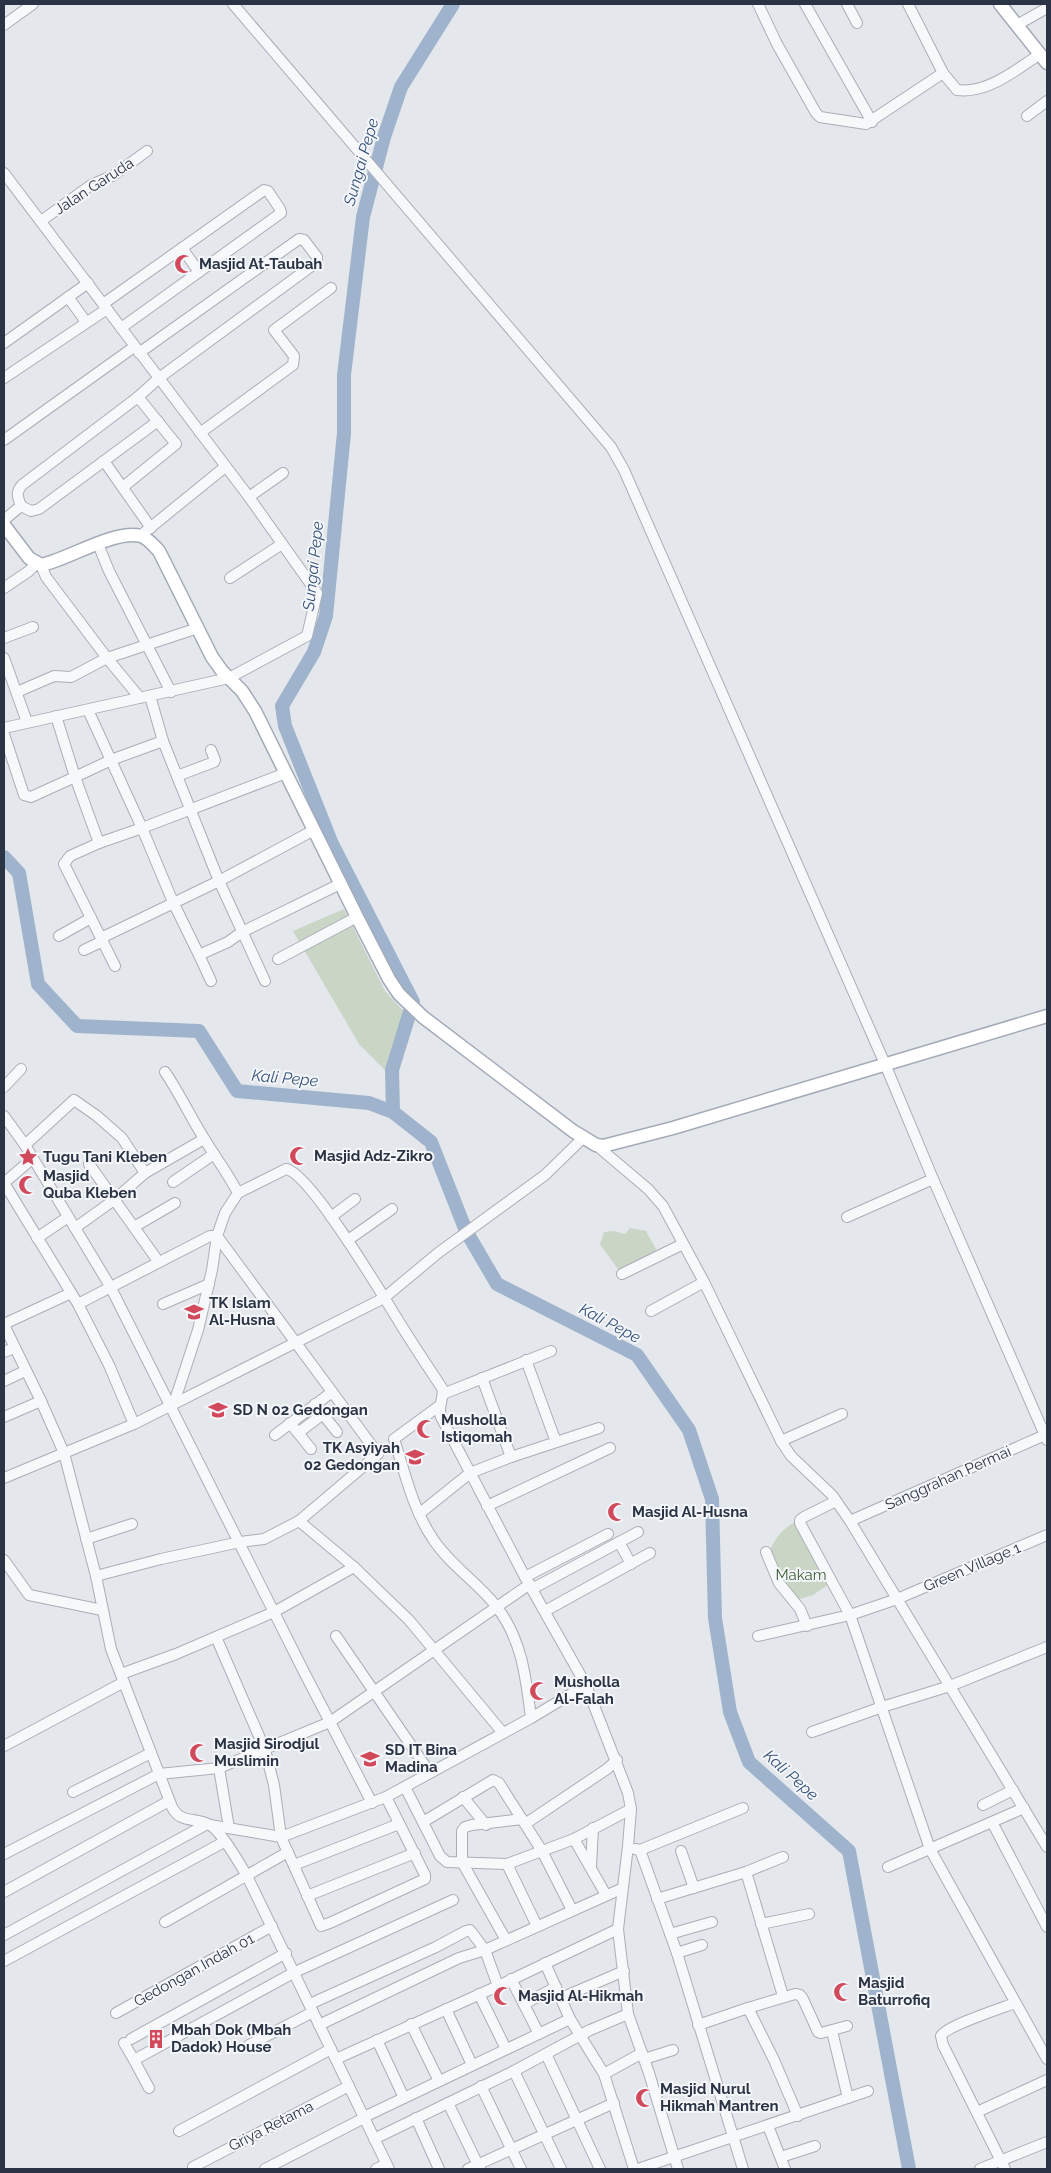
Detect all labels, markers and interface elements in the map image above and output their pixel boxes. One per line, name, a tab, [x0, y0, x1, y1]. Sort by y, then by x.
water label: Sungai Pepe	[339, 116, 383, 209]
street label: Jalan Garuda	[51, 154, 137, 218]
mosque icon: Masjid At-Taubah	[173, 253, 195, 275]
place label: Masjid At-Taubah	[199, 255, 322, 273]
water label: Sungai Pepe	[299, 520, 327, 613]
water label: Kali Pepe	[251, 1066, 319, 1090]
mosque icon: Masjid Adz-Zikro	[288, 1145, 310, 1167]
place icon: Tugu Tani Kleben	[17, 1146, 39, 1168]
place label: Masjid Adz-Zikro	[314, 1147, 433, 1165]
place label: Tugu Tani Kleben	[43, 1148, 167, 1166]
place label: Masjid Quba Kleben	[43, 1167, 137, 1202]
mosque icon: Masjid Quba Kleben	[17, 1174, 39, 1196]
place label: TK Islam Al-Husna	[209, 1294, 276, 1329]
water label: Kali Pepe	[576, 1299, 644, 1347]
school or university icon: TK Islam Al-Husna	[183, 1301, 205, 1323]
school or university icon: SD N 02 Gedongan	[207, 1399, 229, 1421]
place label: SD N 02 Gedongan	[233, 1401, 368, 1419]
place label: Musholla Istiqomah	[441, 1411, 512, 1446]
mosque icon: Musholla Istiqomah	[415, 1418, 437, 1440]
place label: TK Asyiyah 02 Gedongan	[304, 1439, 400, 1474]
street label: Sanggrahan Permai	[882, 1442, 1014, 1514]
school or university icon: TK Asyiyah 02 Gedongan	[404, 1446, 426, 1468]
mosque icon: Masjid Al-Husna	[606, 1501, 628, 1523]
place label: Masjid Al-Husna	[632, 1503, 748, 1521]
street label: Green Village 1	[921, 1538, 1024, 1596]
park label: Makam	[775, 1566, 827, 1584]
place label: Musholla Al-Falah	[554, 1673, 620, 1708]
mosque icon: Musholla Al-Falah	[528, 1680, 550, 1702]
place label: Masjid Sirodjul Muslimin	[214, 1735, 320, 1770]
place label: SD IT Bina Madina	[385, 1741, 457, 1776]
mosque icon: Masjid Sirodjul Muslimin	[188, 1742, 210, 1764]
water label: Kali Pepe	[760, 1746, 822, 1805]
school or university icon: SD IT Bina Madina	[359, 1748, 381, 1770]
street label: Gedongan Indah 01	[131, 1929, 258, 2011]
place label: Masjid Baturrofiq	[858, 1974, 930, 2009]
mosque icon: Masjid Baturrofiq	[832, 1981, 854, 2003]
mosque icon: Masjid Al-Hikmah	[492, 1985, 514, 2007]
place label: Masjid Al-Hikmah	[518, 1987, 643, 2005]
place label: Mbah Dok (Mbah Dadok) House	[171, 2021, 291, 2056]
building icon: Mbah Dok (Mbah Dadok) House	[145, 2028, 167, 2050]
place label: Masjid Nurul Hikmah Mantren	[660, 2080, 779, 2115]
mosque icon: Masjid Nurul Hikmah Mantren	[634, 2087, 656, 2109]
street label: Griya Retama	[226, 2097, 316, 2155]

